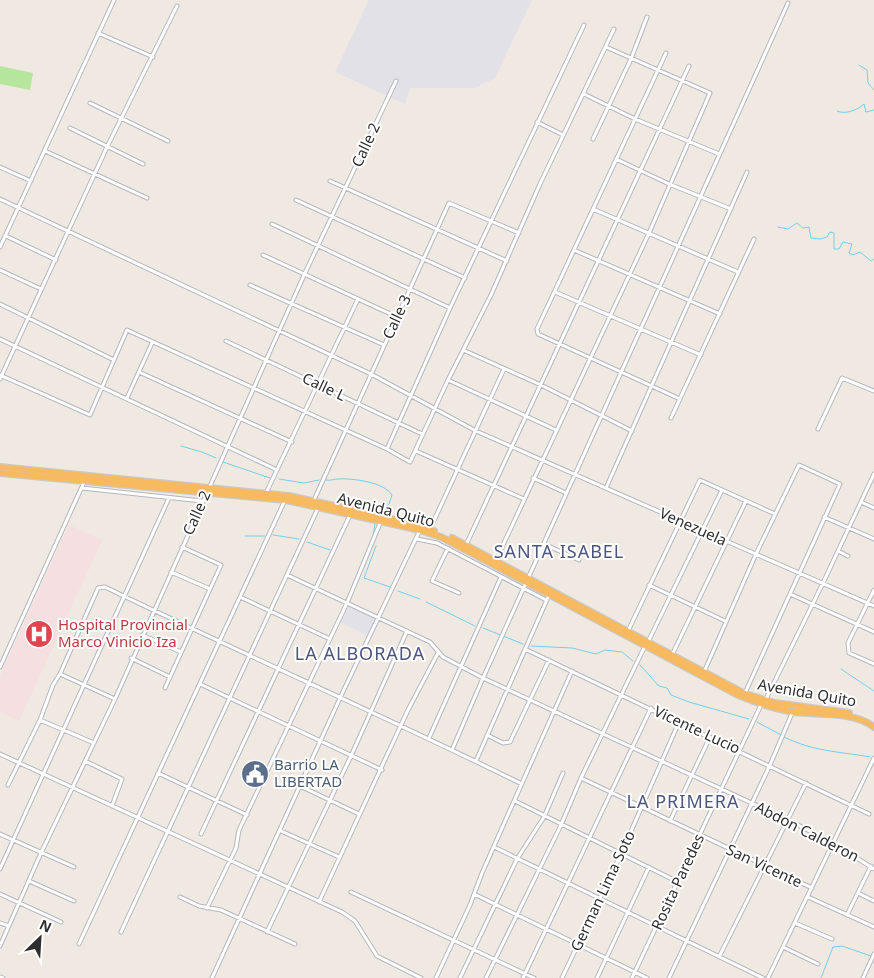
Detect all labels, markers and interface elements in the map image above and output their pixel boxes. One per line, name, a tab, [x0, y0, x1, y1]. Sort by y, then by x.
street label: Calle 2	[346, 119, 384, 170]
street label: Calle 3	[377, 291, 415, 342]
street label: Calle L	[299, 367, 350, 405]
street label: Calle 2	[177, 487, 215, 538]
street label: Avenida Quito	[335, 487, 437, 531]
street label: Venezuela	[657, 502, 730, 550]
district label: SANTA ISABEL	[494, 539, 624, 563]
place label: Hospital Provincial Marco Vinicio Iza	[58, 614, 188, 651]
hospital icon: Hospital Provincial Marco Vinicio Iza	[24, 619, 54, 649]
district label: LA ALBORADA	[295, 641, 425, 665]
street label: Avenida Quito	[756, 674, 858, 711]
street label: Vicente Lucio	[651, 700, 744, 758]
place label: Barrio LA LIBERTAD	[274, 754, 342, 791]
public building icon: Barrio LA LIBERTAD	[240, 759, 270, 789]
district label: LA PRIMERA	[627, 789, 739, 813]
street label: Abdon Calderon	[752, 796, 863, 866]
street label: German Lima Soto	[565, 827, 639, 954]
street label: Rosita Paredes	[646, 830, 708, 933]
street label: San Vicente	[723, 839, 806, 891]
north arrow	[15, 913, 65, 963]
text: N	[37, 915, 55, 937]

